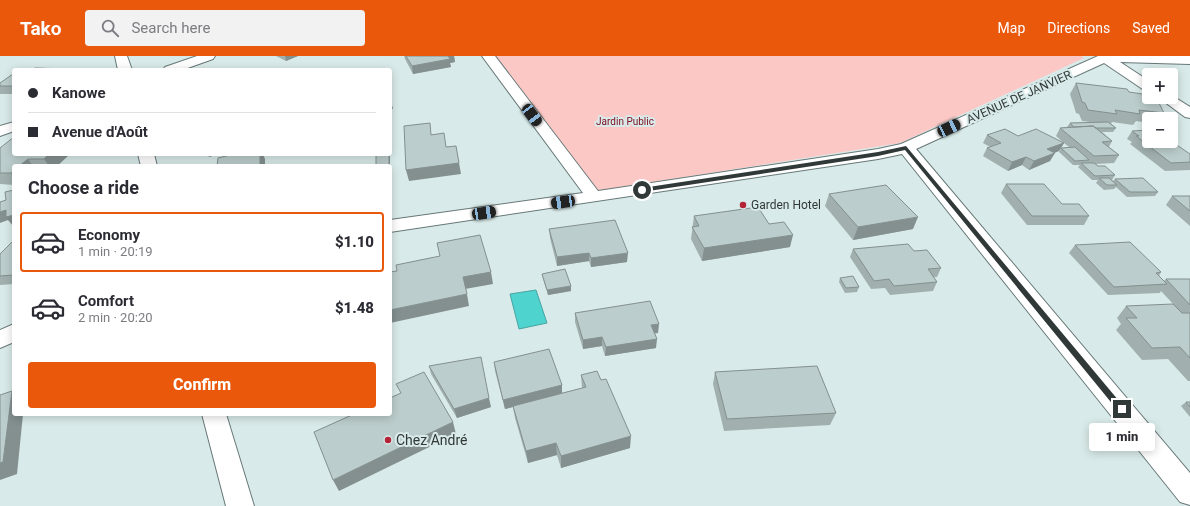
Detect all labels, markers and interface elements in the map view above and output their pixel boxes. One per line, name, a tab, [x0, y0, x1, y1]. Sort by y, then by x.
search box	[85, 10, 365, 46]
text: Tako	[20, 17, 61, 40]
icon: search	[99, 17, 121, 39]
text: Search here	[131, 19, 210, 37]
text: Map	[998, 20, 1025, 36]
text: Directions	[1047, 20, 1110, 36]
text: Saved	[1132, 20, 1170, 36]
street label: AVENUE DE JANVIER	[964, 67, 1074, 126]
map controls	[1142, 68, 1178, 148]
button: +	[1142, 68, 1178, 104]
text: Kanowe	[52, 84, 106, 102]
car	[520, 102, 544, 128]
button: −	[1142, 112, 1178, 148]
park label: Jardin Public	[596, 116, 654, 127]
car	[936, 117, 962, 139]
text: Avenue d'Août	[52, 123, 148, 141]
text: Choose a ride	[28, 177, 139, 198]
route start	[633, 181, 651, 199]
car	[550, 194, 576, 210]
place label: Garden Hotel	[751, 198, 821, 212]
marker: Garden Hotel	[738, 200, 748, 210]
car	[471, 205, 497, 221]
icon: car	[30, 224, 66, 260]
text: Economy	[78, 226, 140, 244]
text: $1.10	[335, 233, 374, 251]
text: 1 min · 20:19	[78, 244, 153, 259]
icon: car	[30, 290, 66, 326]
text: Comfort	[78, 292, 134, 310]
text: $1.48	[335, 299, 374, 317]
text: 2 min · 20:20	[78, 310, 153, 325]
button: Confirm	[28, 362, 376, 408]
route end	[1113, 400, 1131, 418]
callout: 1 min	[1089, 423, 1155, 451]
text: 1 min	[1106, 429, 1138, 444]
place label: Chez André	[396, 432, 467, 448]
marker: Chez André	[383, 435, 393, 445]

